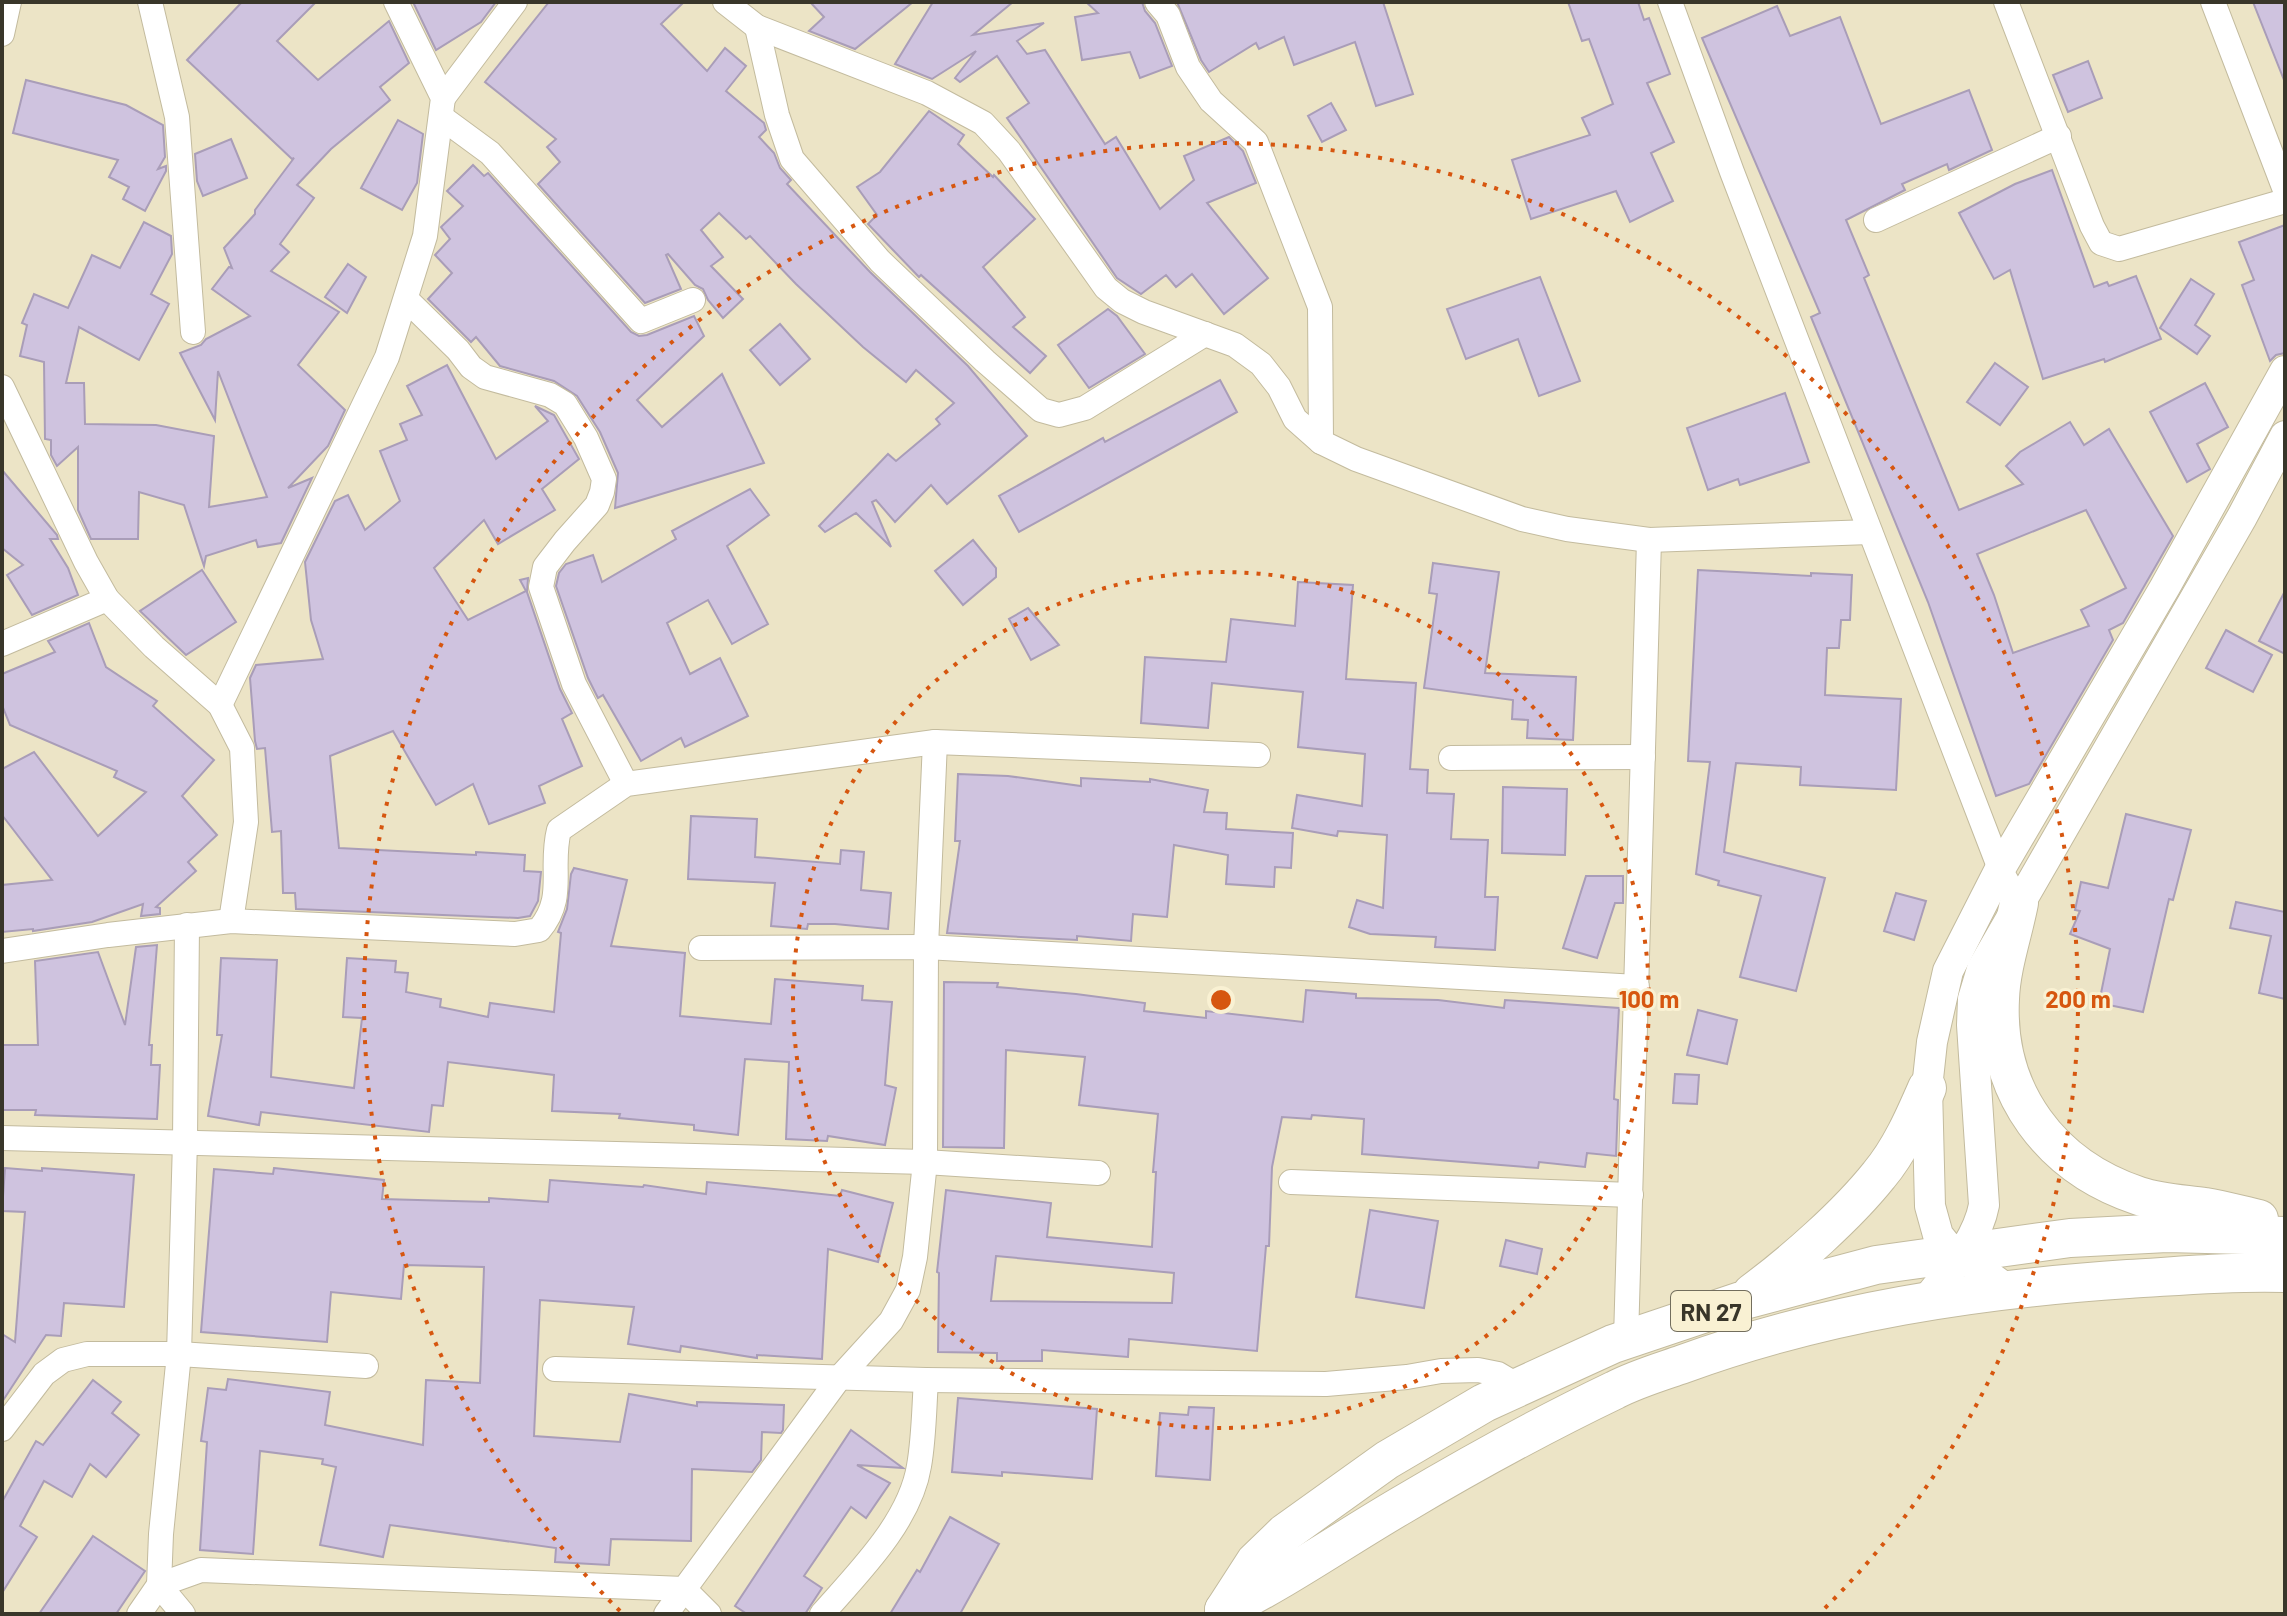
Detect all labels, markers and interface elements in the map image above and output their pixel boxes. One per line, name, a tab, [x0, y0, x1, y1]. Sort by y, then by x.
text: 100 m	[1619, 984, 1679, 1013]
text: 200 m	[2045, 984, 2111, 1013]
centre of rings	[1207, 986, 1235, 1014]
road number: RN 27	[1671, 1291, 1751, 1331]

